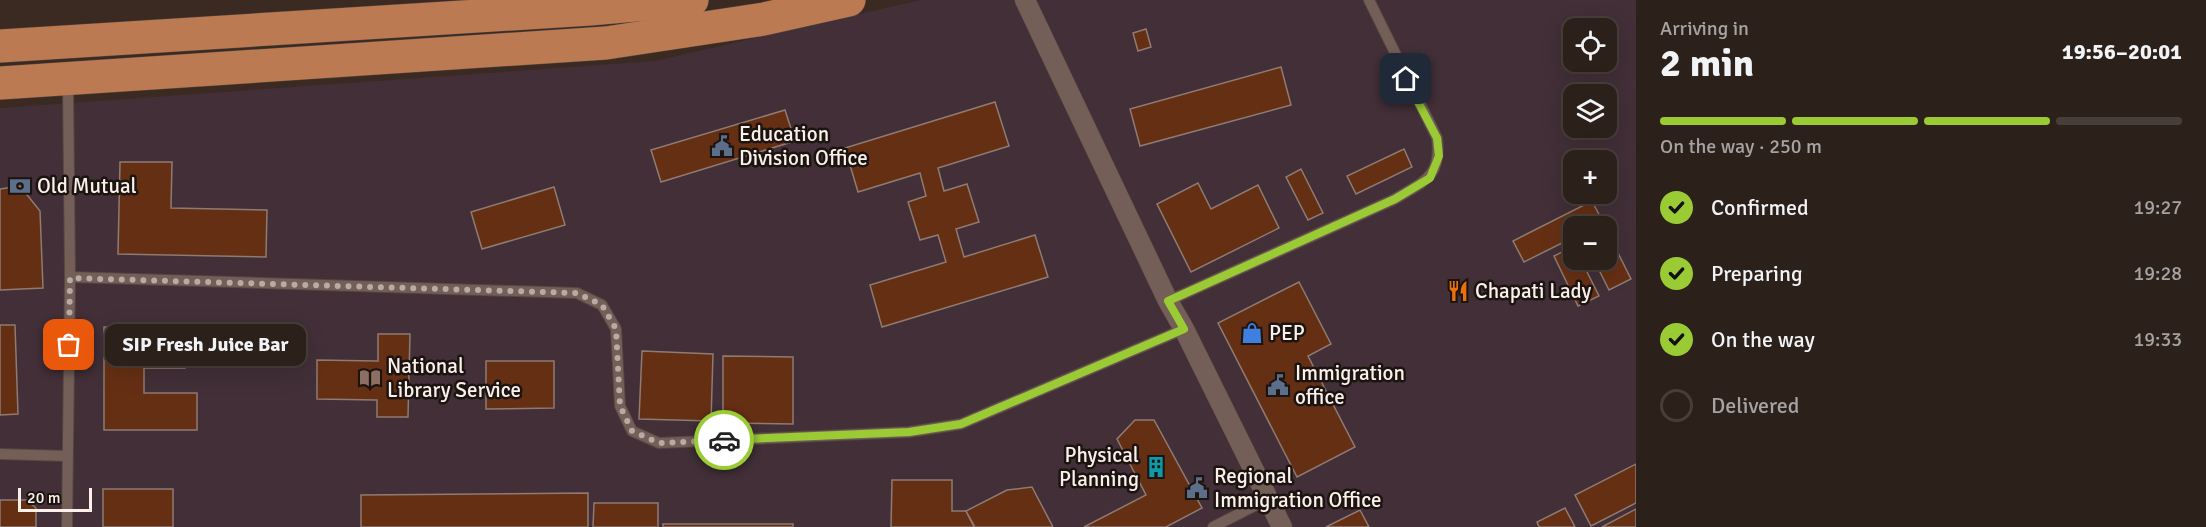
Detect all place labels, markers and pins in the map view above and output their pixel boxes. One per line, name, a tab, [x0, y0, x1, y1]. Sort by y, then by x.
pin	[1380, 53, 1431, 104]
place label: Education Division Office	[739, 121, 868, 171]
public building icon: Education Division Office	[710, 134, 734, 158]
place label: Old Mutual	[37, 173, 137, 199]
bank icon: Old Mutual	[8, 174, 32, 198]
place label: Chapati Lady	[1475, 278, 1592, 304]
restaurant icon: Chapati Lady	[1446, 279, 1470, 303]
pin	[43, 319, 94, 370]
place label: PEP	[1269, 320, 1305, 346]
shop icon: PEP	[1240, 321, 1264, 345]
callout: SIP Fresh Juice Bar	[105, 324, 306, 366]
place label: National Library Service	[387, 353, 521, 403]
place label: Immigration office	[1295, 360, 1405, 410]
library icon: National Library Service	[358, 366, 382, 390]
public building icon: Immigration office	[1266, 373, 1290, 397]
place label: Physical Planning	[1059, 442, 1139, 492]
building icon: Physical Planning	[1144, 455, 1168, 479]
place label: Regional Immigration Office	[1214, 463, 1381, 513]
public building icon: Regional Immigration Office	[1185, 476, 1209, 500]

